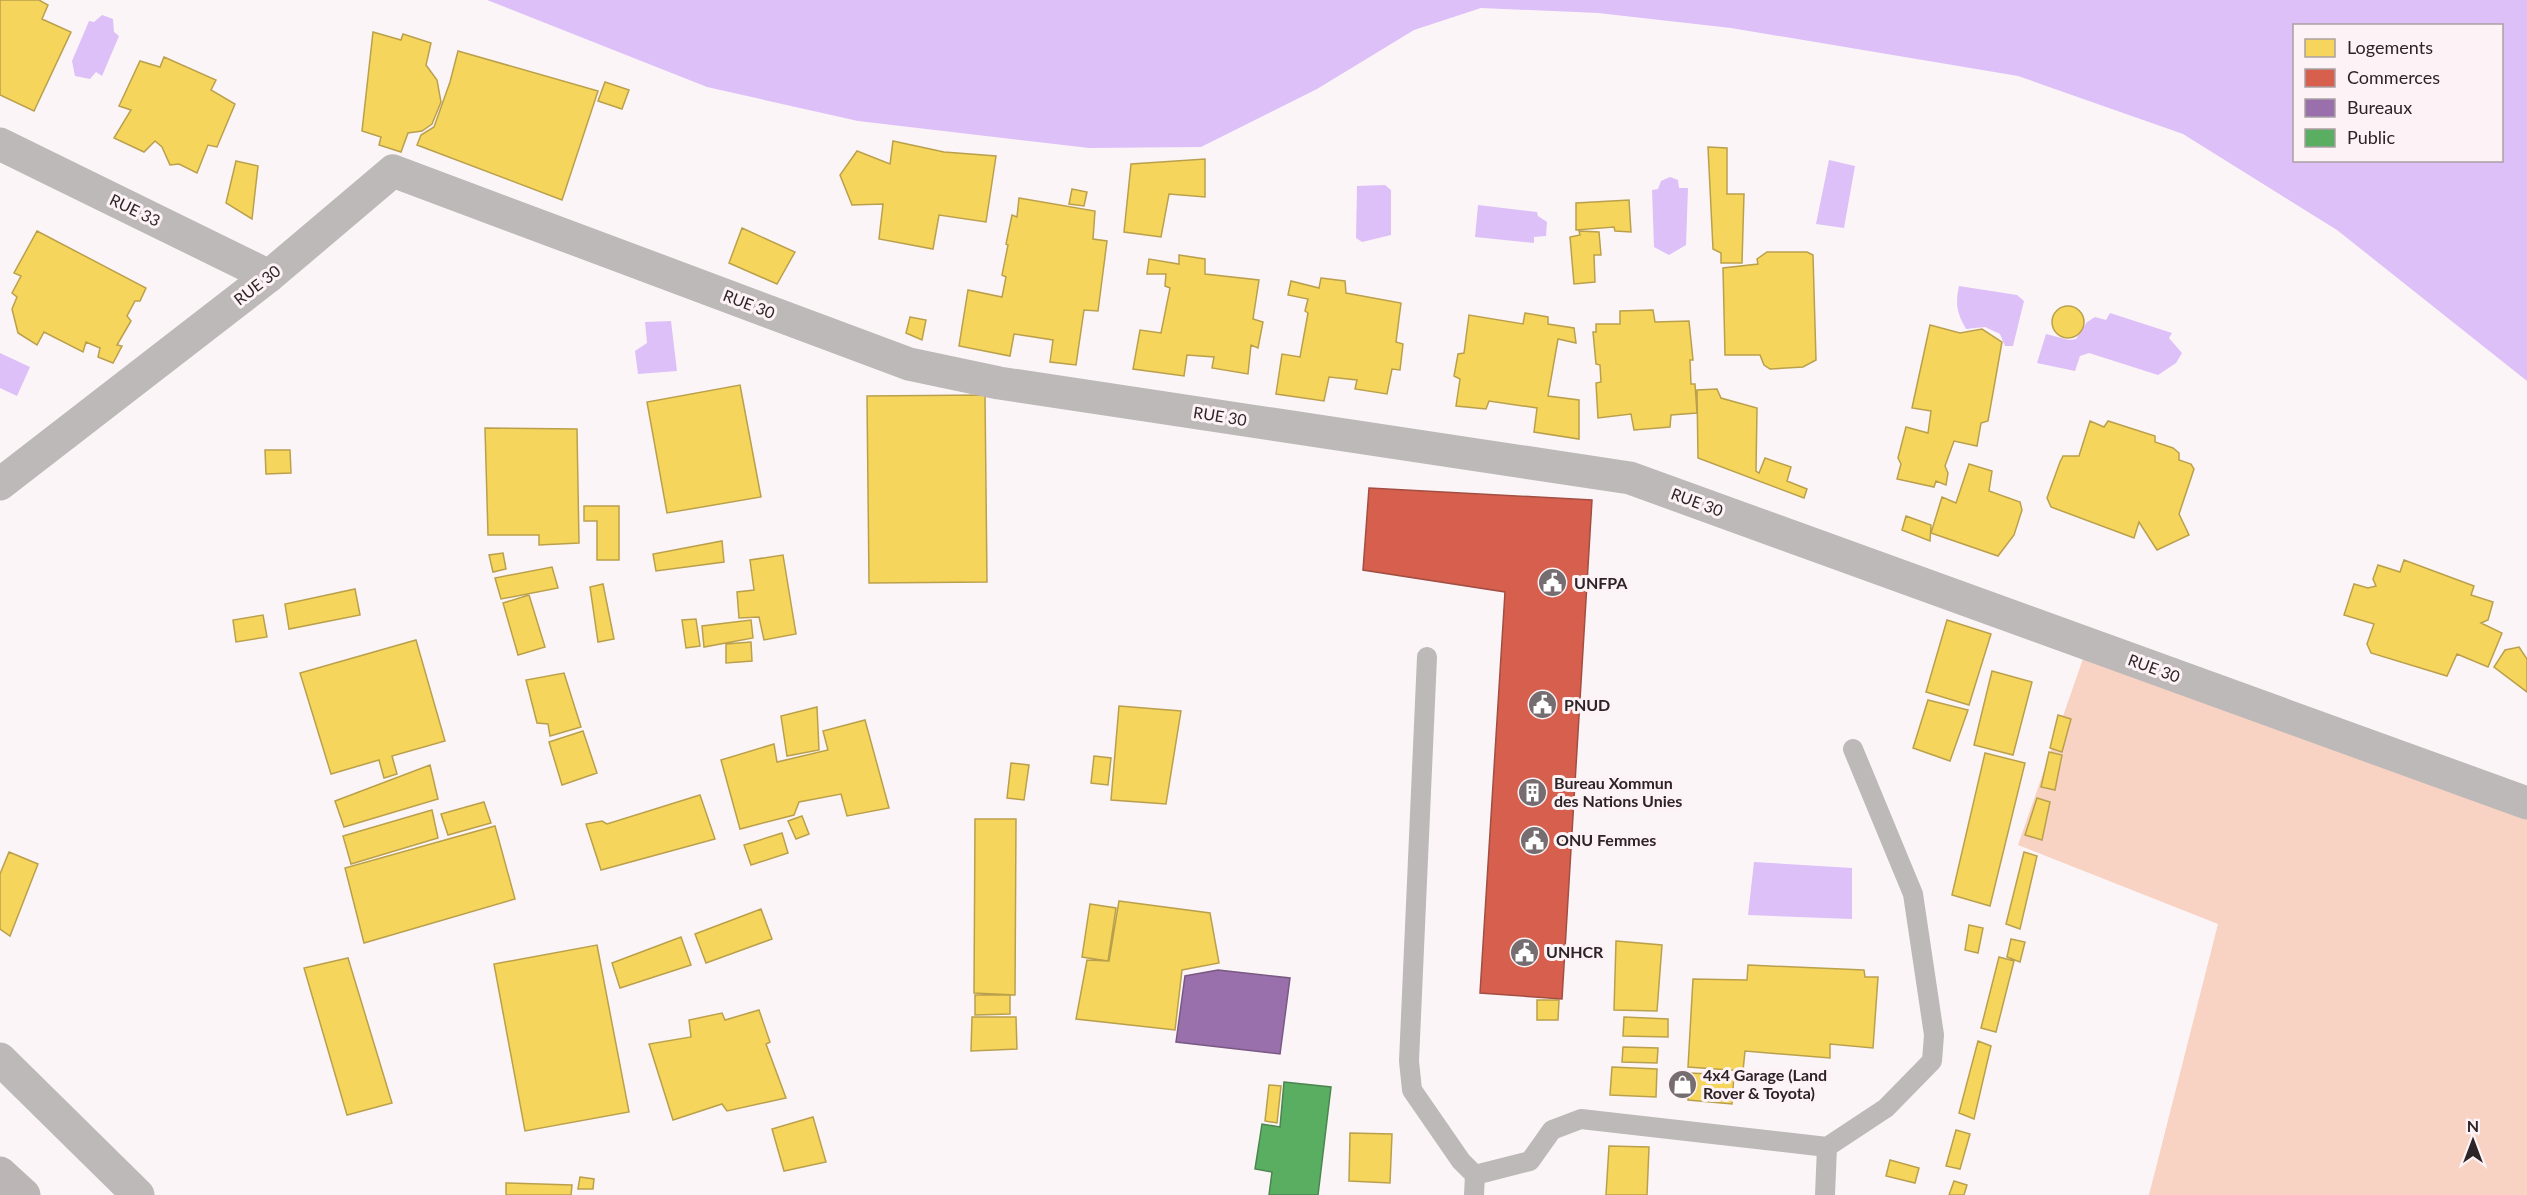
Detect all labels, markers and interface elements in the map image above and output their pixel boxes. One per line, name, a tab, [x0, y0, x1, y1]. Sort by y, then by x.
legend	[2293, 24, 2503, 162]
text: Logements	[2347, 36, 2433, 58]
text: Commerces	[2347, 66, 2440, 88]
text: Bureaux	[2347, 96, 2412, 118]
text: Public	[2347, 126, 2395, 148]
street label: RUE 33	[107, 189, 163, 230]
street label: RUE 30	[230, 261, 284, 309]
street label: RUE 30	[721, 285, 778, 322]
street label: RUE 30	[1192, 402, 1248, 429]
street label: RUE 30	[1669, 483, 1726, 520]
public building icon: UNFPA	[1537, 567, 1569, 599]
place label: UNFPA	[1574, 573, 1628, 592]
street label: RUE 30	[2126, 649, 2183, 686]
public building icon: PNUD	[1527, 689, 1559, 721]
place label: PNUD	[1564, 695, 1610, 714]
place label: Bureau Xommun des Nations Unies	[1554, 773, 1682, 810]
building icon: Bureau Xommun des Nations Unies	[1517, 776, 1549, 808]
public building icon: ONU Femmes	[1519, 824, 1551, 856]
place label: ONU Femmes	[1556, 830, 1656, 849]
public building icon: UNHCR	[1509, 936, 1541, 968]
place label: UNHCR	[1546, 942, 1604, 961]
place label: 4x4 Garage (Land Rover & Toyota)	[1703, 1065, 1827, 1102]
shop icon: 4x4 Garage (Land Rover & Toyota)	[1666, 1068, 1698, 1100]
north arrow	[2443, 1111, 2503, 1171]
text: N	[2467, 1116, 2479, 1135]

